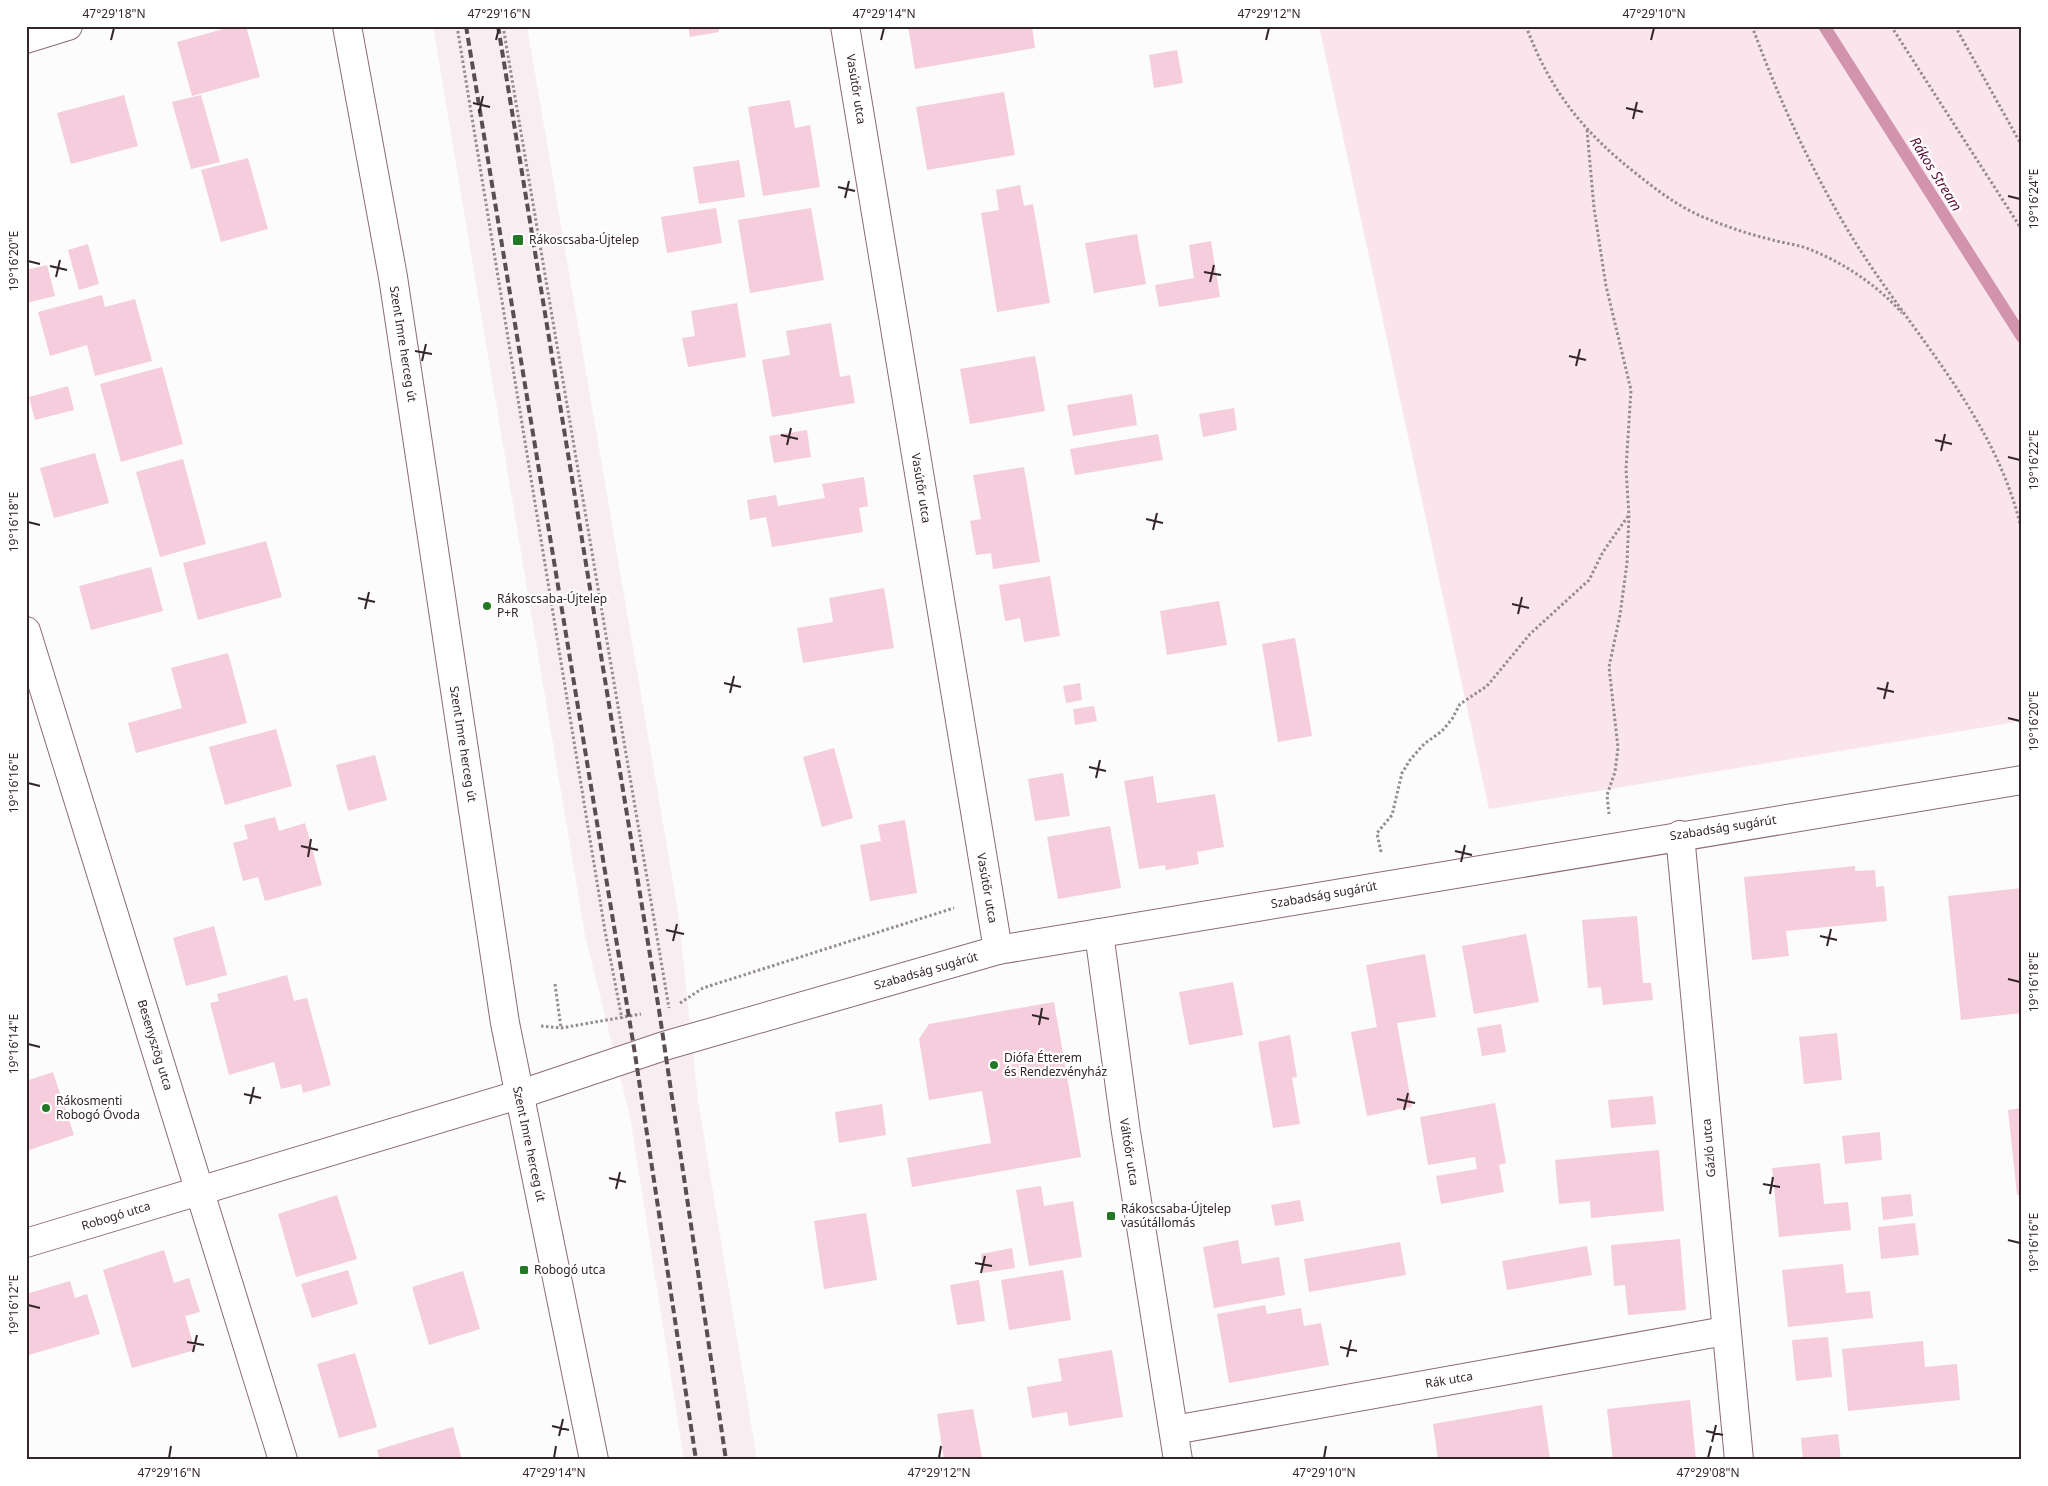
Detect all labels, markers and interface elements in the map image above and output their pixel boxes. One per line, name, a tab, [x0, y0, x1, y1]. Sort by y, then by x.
text: 47°29'18"N	[82, 5, 146, 22]
text: 47°29'16"N	[467, 5, 531, 22]
text: 47°29'14"N	[852, 5, 916, 22]
text: 47°29'12"N	[1237, 5, 1301, 22]
text: 47°29'10"N	[1622, 5, 1686, 22]
street label: Vasútőr utca	[843, 53, 870, 125]
water label: Rákos Stream	[1906, 133, 1967, 215]
text: 19°16'24"E	[2025, 169, 2042, 229]
text: 19°16'20"E	[5, 231, 22, 291]
place label: Rákoscsaba-Újtelep	[529, 231, 639, 248]
marker: Rákoscsaba-Újtelep	[511, 233, 525, 247]
street label: Szent Imre herceg út	[386, 285, 421, 404]
text: 19°16'22"E	[2025, 430, 2042, 490]
street label: Vasútőr utca	[908, 452, 935, 524]
text: 19°16'18"E	[5, 492, 22, 552]
place label: Rákoscsaba-Újtelep P+R	[497, 590, 607, 621]
marker: Rákoscsaba-Újtelep P+R	[481, 600, 493, 612]
street label: Szent Imre herceg út	[446, 685, 481, 804]
text: 19°16'20"E	[2025, 691, 2042, 751]
text: 19°16'16"E	[5, 753, 22, 813]
street label: Szabadság sugárút	[1669, 811, 1778, 844]
street label: Vasútőr utca	[973, 852, 1002, 924]
street label: Szabadság sugárút	[1270, 877, 1379, 912]
street label: Szabadság sugárút	[872, 947, 980, 993]
text: 19°16'18"E	[2025, 952, 2042, 1012]
street label: Besenyszög utca	[134, 997, 177, 1092]
text: 19°16'14"E	[5, 1014, 22, 1074]
place label: Diófa Étterem és Rendezvényház	[1004, 1049, 1108, 1080]
marker: Diófa Étterem és Rendezvényház	[988, 1059, 1000, 1071]
street label: Szent Imre herceg út	[509, 1085, 550, 1204]
place label: Rákosmenti Robogó Óvoda	[56, 1092, 140, 1123]
marker: Rákosmenti Robogó Óvoda	[40, 1102, 52, 1114]
street label: Váltóőr utca	[1116, 1117, 1143, 1187]
street label: Gázló utca	[1697, 1118, 1720, 1178]
street label: Robogó utca	[79, 1197, 152, 1234]
place label: Rákoscsaba-Újtelep vasútállomás	[1121, 1200, 1231, 1231]
marker: Rákoscsaba-Újtelep vasútállomás	[1105, 1210, 1117, 1222]
text: 19°16'16"E	[2025, 1213, 2042, 1273]
place label: Robogó utca	[534, 1261, 605, 1278]
marker: Robogó utca	[518, 1264, 530, 1276]
text: 19°16'12"E	[5, 1275, 22, 1335]
street label: Rák utca	[1424, 1367, 1474, 1392]
text: 47°29'16"N	[137, 1464, 201, 1481]
text: 47°29'14"N	[522, 1464, 586, 1481]
text: 47°29'12"N	[907, 1464, 971, 1481]
text: 47°29'10"N	[1292, 1464, 1356, 1481]
text: 47°29'08"N	[1676, 1464, 1740, 1481]

